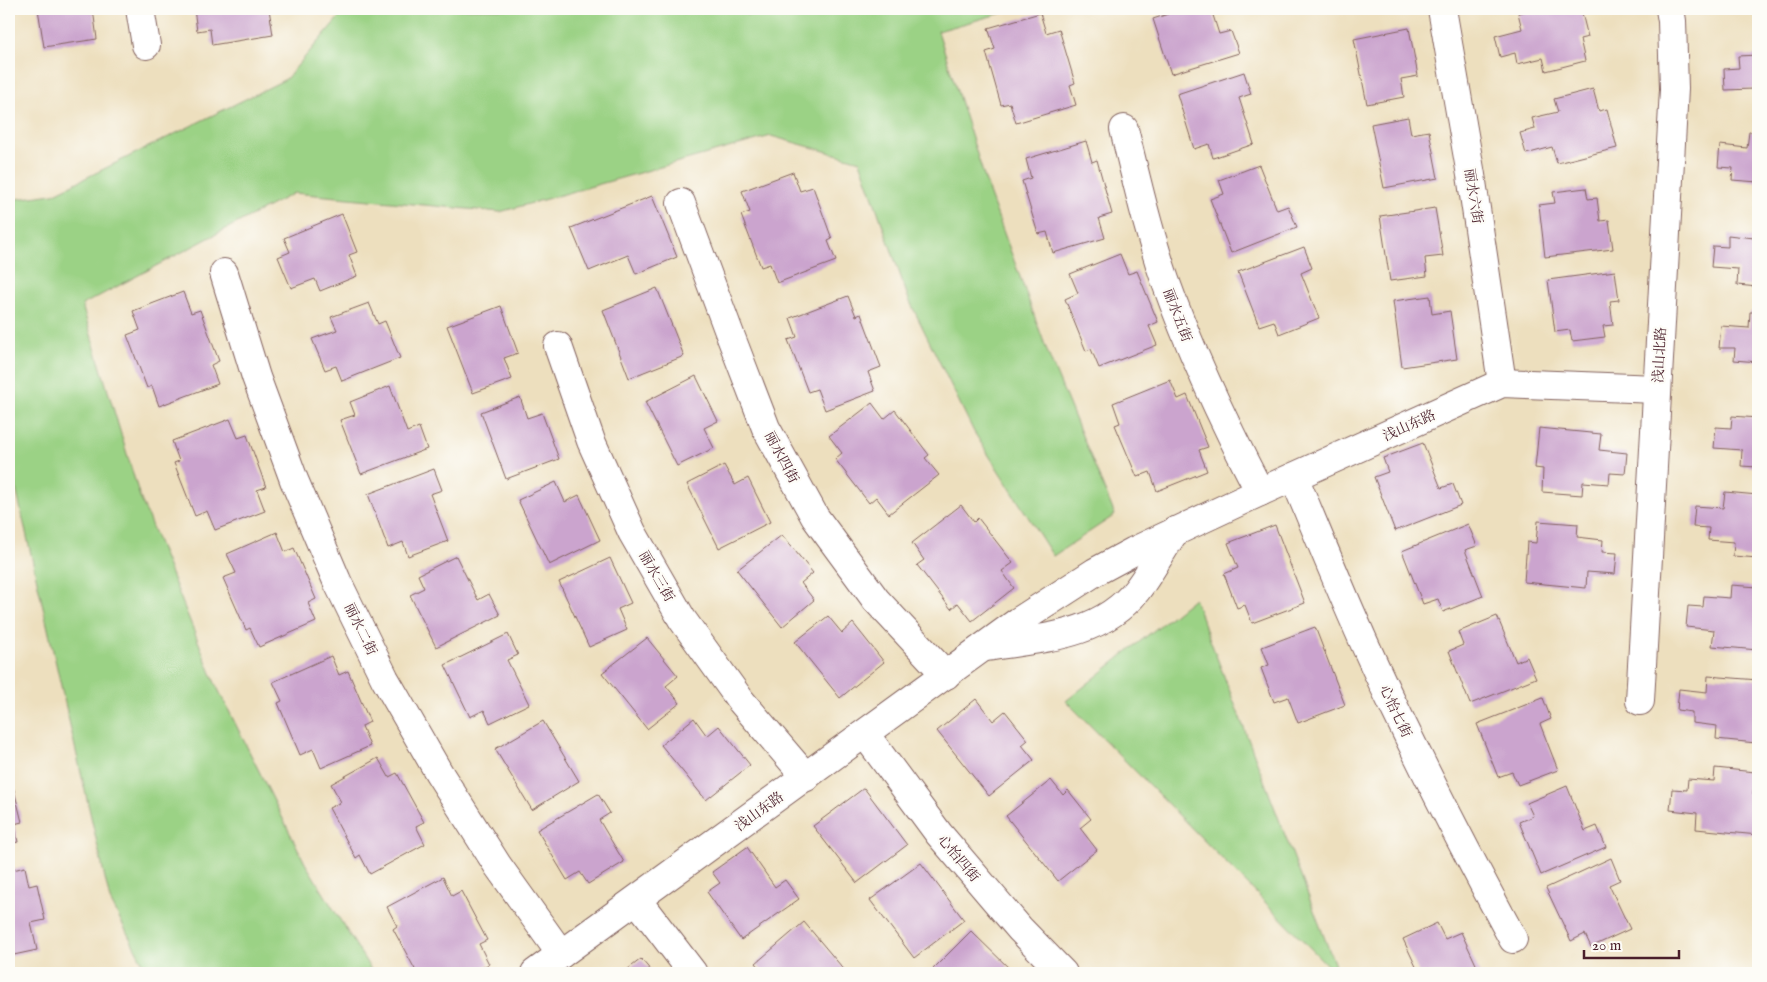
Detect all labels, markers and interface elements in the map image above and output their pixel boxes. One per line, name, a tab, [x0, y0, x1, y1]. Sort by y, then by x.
street label: 丽水六街	[1460, 167, 1486, 225]
street label: 丽水五街	[1159, 286, 1196, 345]
street label: 浅山北路	[1650, 327, 1670, 383]
street label: 浅山东路	[1380, 406, 1439, 446]
street label: 丽水四街	[760, 429, 802, 486]
street label: 丽水三街	[634, 548, 678, 605]
street label: 丽水二街	[340, 600, 380, 659]
street label: 心怡七街	[1375, 682, 1415, 741]
street label: 浅山东路	[732, 788, 788, 836]
street label: 心怡四街	[933, 831, 983, 886]
scale bar	[1584, 927, 1680, 959]
text: 20 m	[1592, 936, 1622, 955]

